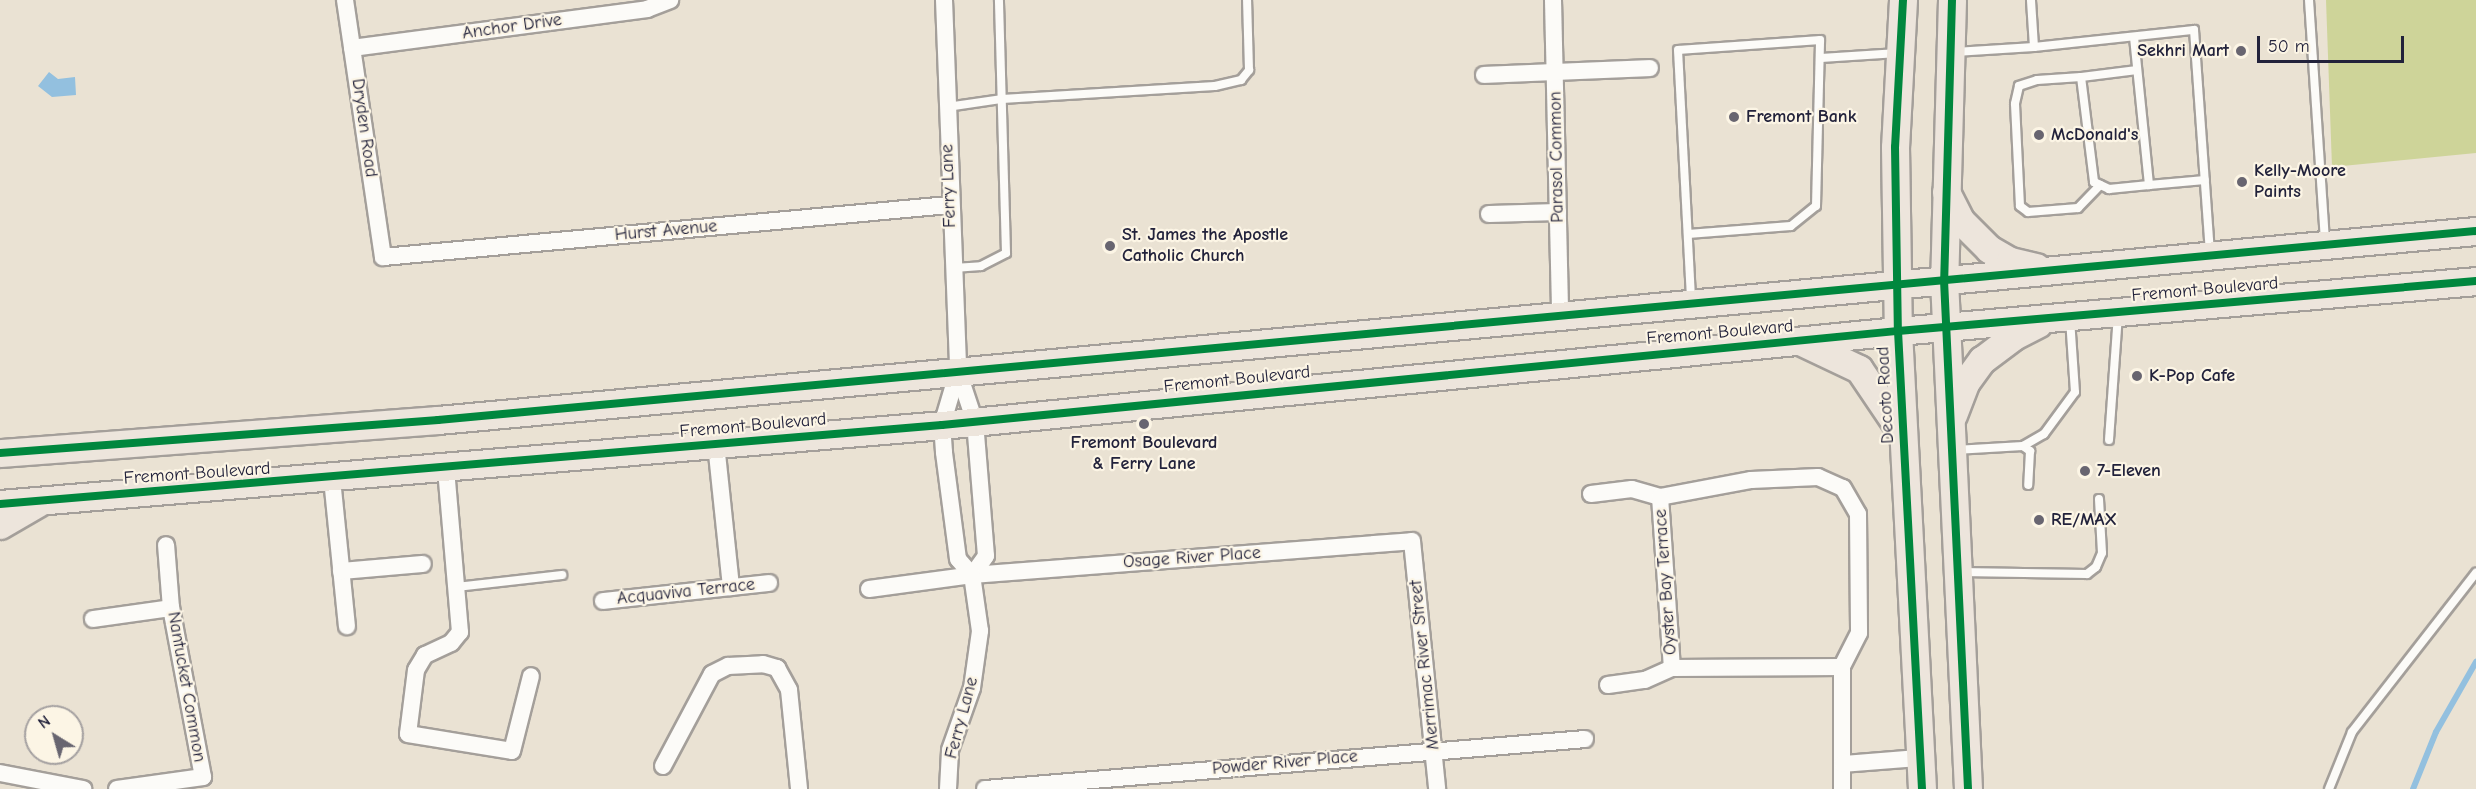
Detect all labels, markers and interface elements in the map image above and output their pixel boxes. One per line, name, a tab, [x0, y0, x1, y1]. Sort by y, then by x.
street label: Anchor Drive	[461, 9, 563, 45]
scale bar	[2260, 24, 2407, 62]
text: 50 m	[2268, 36, 2310, 57]
place label: Sekhri Mart	[2137, 40, 2229, 62]
marker: Sekhri Mart	[2234, 44, 2248, 58]
street label: Dryden Road	[346, 77, 382, 179]
street label: Parasol Common	[1545, 91, 1569, 223]
place label: Fremont Bank	[1746, 106, 1856, 128]
marker: Fremont Bank	[1727, 110, 1741, 124]
place label: McDonald's	[2051, 124, 2138, 146]
marker: McDonald's	[2032, 128, 2046, 142]
street label: Ferry Lane	[937, 144, 961, 228]
place label: Kelly-Moore Paints	[2254, 161, 2346, 204]
marker: Kelly-Moore Paints	[2235, 175, 2249, 189]
street label: Hurst Avenue	[614, 216, 718, 246]
place label: St. James the Apostle Catholic Church	[1122, 225, 1288, 268]
marker: St. James the Apostle Catholic Church	[1103, 239, 1117, 253]
street label: Fremont Boulevard	[2131, 273, 2279, 307]
street label: Fremont Boulevard	[1646, 316, 1794, 350]
street label: Decoto Road	[1873, 346, 1899, 444]
street label: Fremont Boulevard	[1163, 362, 1311, 398]
place label: K-Pop Cafe	[2149, 365, 2235, 387]
marker: K-Pop Cafe	[2130, 369, 2144, 383]
street label: Fremont Boulevard	[679, 409, 827, 443]
marker: Fremont Boulevard & Ferry Lane	[1137, 417, 1151, 431]
place label: Fremont Boulevard & Ferry Lane	[1070, 433, 1218, 476]
street label: Fremont Boulevard	[123, 458, 271, 490]
place label: 7-Eleven	[2097, 460, 2161, 482]
marker: 7-Eleven	[2078, 464, 2092, 478]
street label: Oyster Bay Terrace	[1650, 508, 1682, 656]
place label: RE/MAX	[2051, 509, 2117, 531]
marker: RE/MAX	[2032, 513, 2046, 527]
street label: Osage River Place	[1122, 542, 1262, 574]
street label: Acquaviva Terrace	[616, 574, 756, 610]
street label: Merrimac River Street	[1405, 579, 1445, 751]
street label: Nantucket Common	[162, 610, 210, 764]
street label: Ferry Lane	[941, 675, 983, 761]
north arrow	[24, 705, 84, 765]
text: N	[35, 712, 54, 733]
street label: Powder River Place	[1211, 746, 1359, 780]

